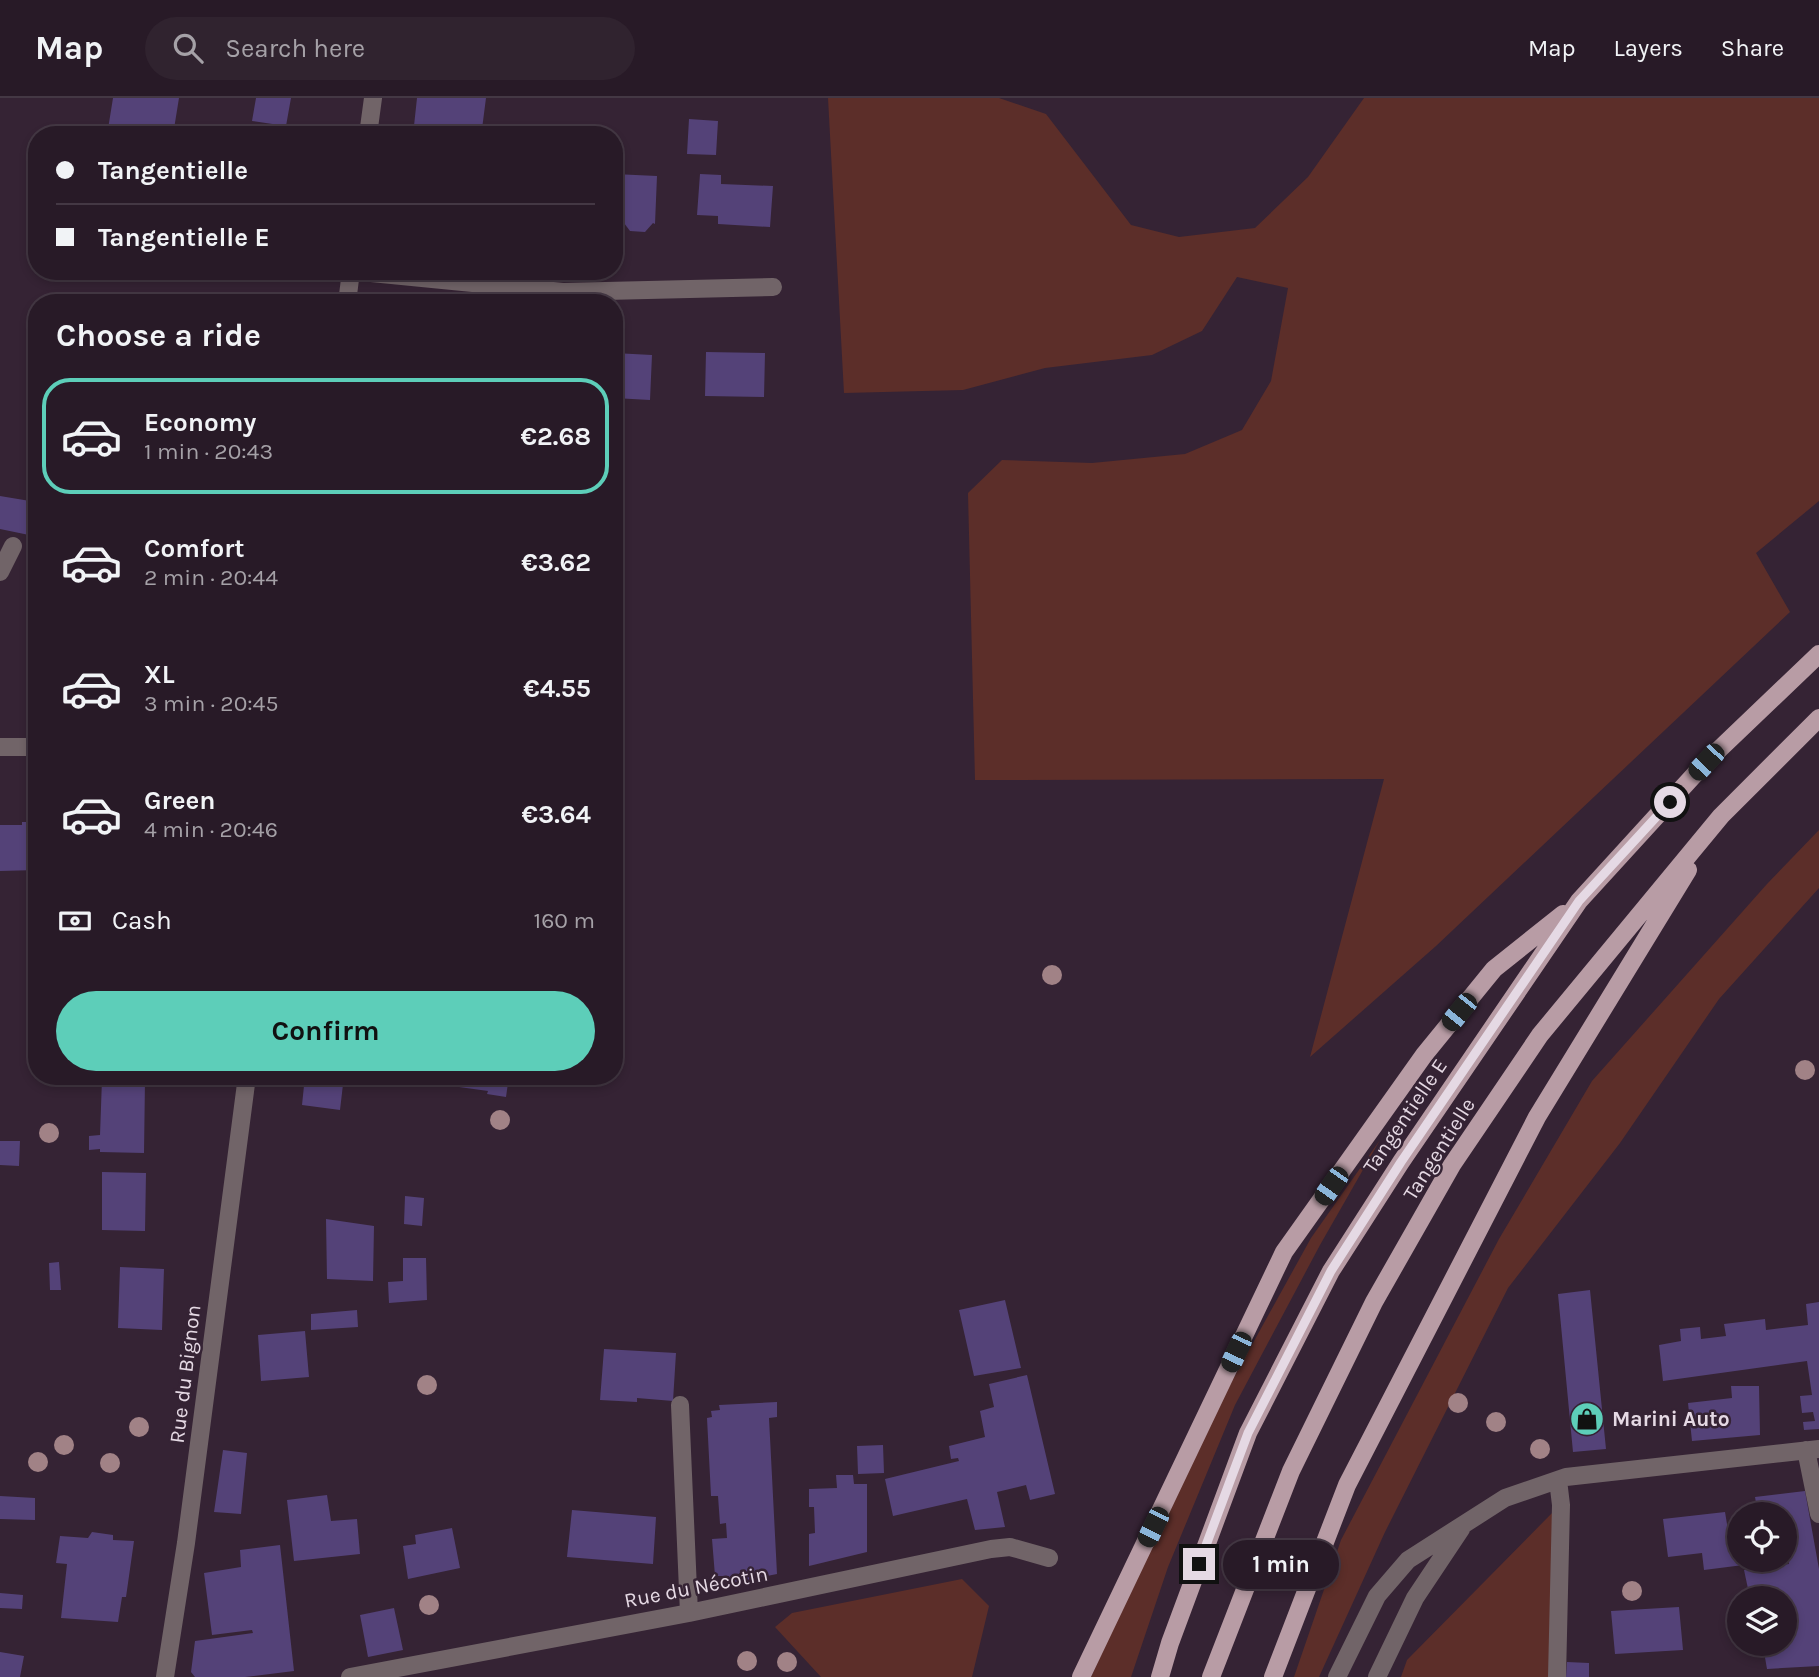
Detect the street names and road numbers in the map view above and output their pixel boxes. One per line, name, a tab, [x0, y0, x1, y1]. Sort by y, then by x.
street label: Tangentielle E	[1358, 1054, 1452, 1178]
street label: Tangentielle	[1398, 1093, 1480, 1205]
street label: Rue du Bignon	[165, 1303, 205, 1445]
street label: Rue du Nécotin	[622, 1561, 770, 1613]

